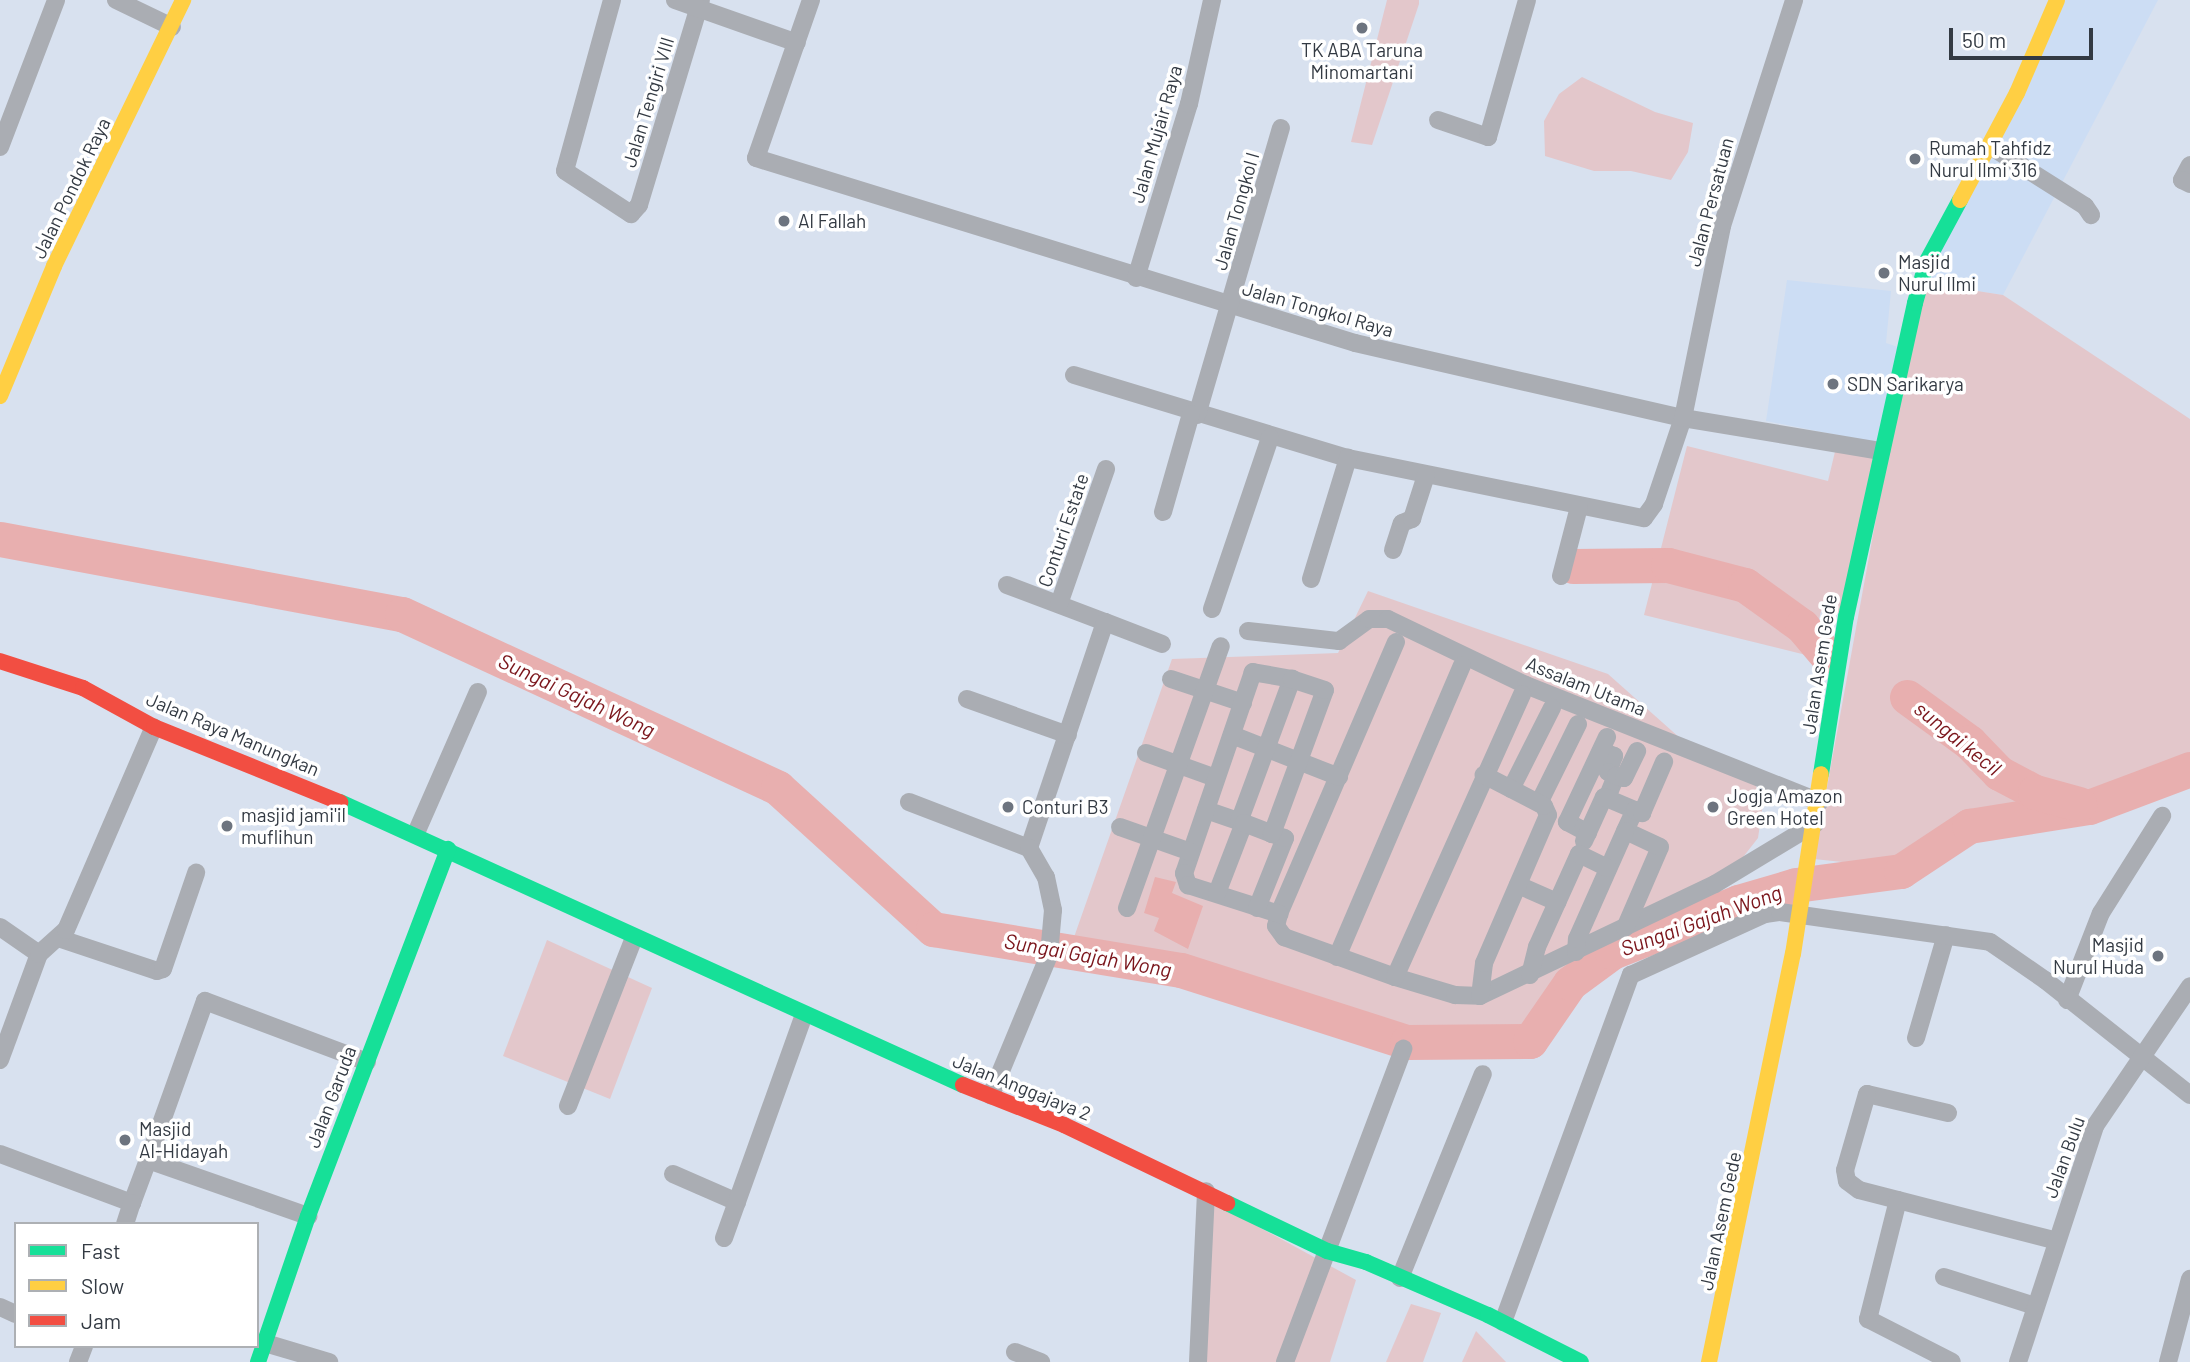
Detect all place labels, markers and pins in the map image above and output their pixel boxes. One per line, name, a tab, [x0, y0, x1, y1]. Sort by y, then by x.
marker: TK ABA Taruna Minomartani	[1354, 20, 1370, 36]
place label: TK ABA Taruna Minomartani	[1301, 39, 1423, 83]
place label: Rumah Tahfidz Nurul Ilmi 316	[1929, 137, 2051, 181]
marker: Rumah Tahfidz Nurul Ilmi 316	[1907, 151, 1923, 167]
place label: Al Fallah	[798, 210, 866, 232]
marker: Al Fallah	[776, 213, 792, 229]
place label: Masjid Nurul Ilmi	[1898, 251, 1976, 295]
marker: Masjid Nurul Ilmi	[1876, 265, 1892, 281]
place label: SDN Sarikarya	[1847, 373, 1964, 395]
marker: SDN Sarikarya	[1825, 376, 1841, 392]
place label: Jogja Amazon Green Hotel	[1727, 785, 1843, 829]
place label: Conturi B3	[1022, 796, 1108, 818]
marker: Conturi B3	[1000, 799, 1016, 815]
marker: Jogja Amazon Green Hotel	[1705, 799, 1721, 815]
place label: masjid jami'il muflihun	[241, 804, 346, 848]
marker: masjid jami'il muflihun	[219, 818, 235, 834]
place label: Masjid Nurul Huda	[2053, 934, 2144, 978]
marker: Masjid Nurul Huda	[2150, 948, 2166, 964]
place label: Masjid Al-Hidayah	[139, 1118, 228, 1162]
marker: Masjid Al-Hidayah	[117, 1132, 133, 1148]

